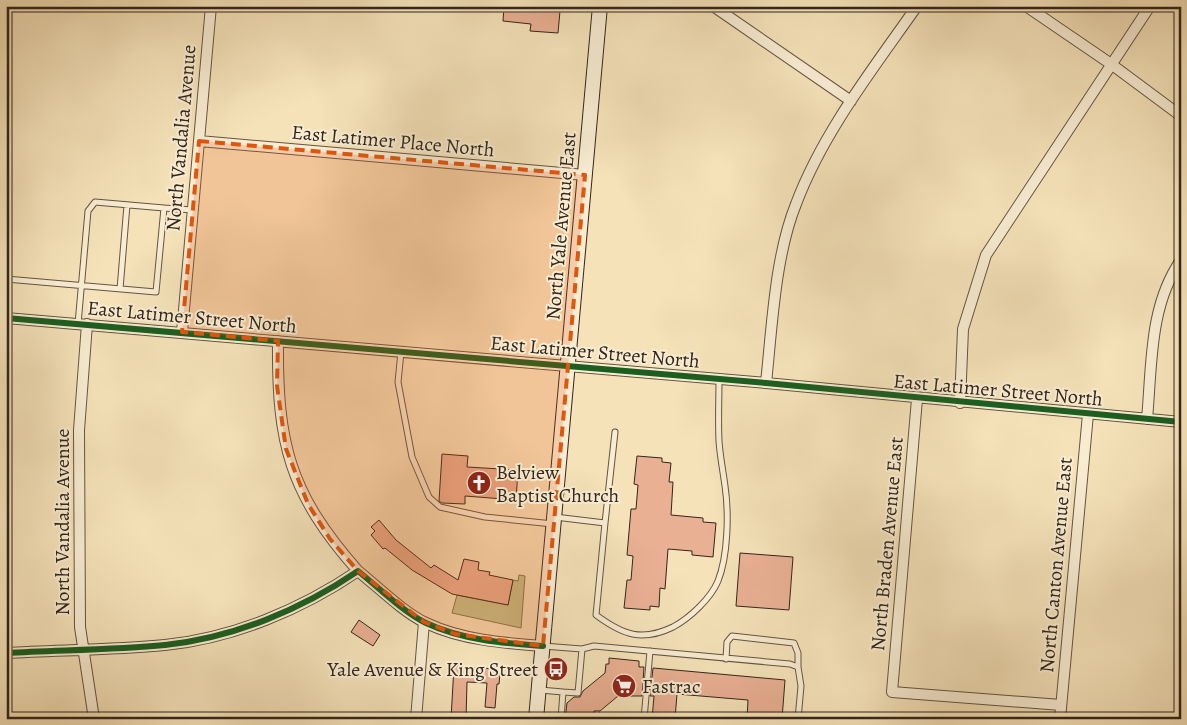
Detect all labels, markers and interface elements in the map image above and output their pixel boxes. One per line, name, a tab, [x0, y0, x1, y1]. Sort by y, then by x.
street label: North Vandalia Avenue	[159, 44, 203, 232]
street label: East Latimer Place North	[290, 119, 496, 163]
street label: North Yale Avenue East	[539, 131, 583, 321]
street label: East Latimer Street North	[86, 294, 298, 340]
street label: East Latimer Street North	[489, 329, 701, 375]
street label: East Latimer Street North	[892, 367, 1104, 413]
street label: North Vandalia Avenue	[49, 428, 76, 616]
street label: North Braden Avenue East	[864, 435, 910, 652]
street label: North Canton Avenue East	[1033, 456, 1079, 674]
place label: Belview Baptist Church	[496, 459, 620, 509]
church icon: Belview Baptist Church	[466, 470, 492, 496]
place label: Yale Avenue & King Street	[327, 656, 538, 683]
bus stop icon: Yale Avenue & King Street	[543, 656, 569, 682]
supermarket icon: Fastrac	[611, 673, 637, 699]
place label: Fastrac	[642, 673, 701, 700]

